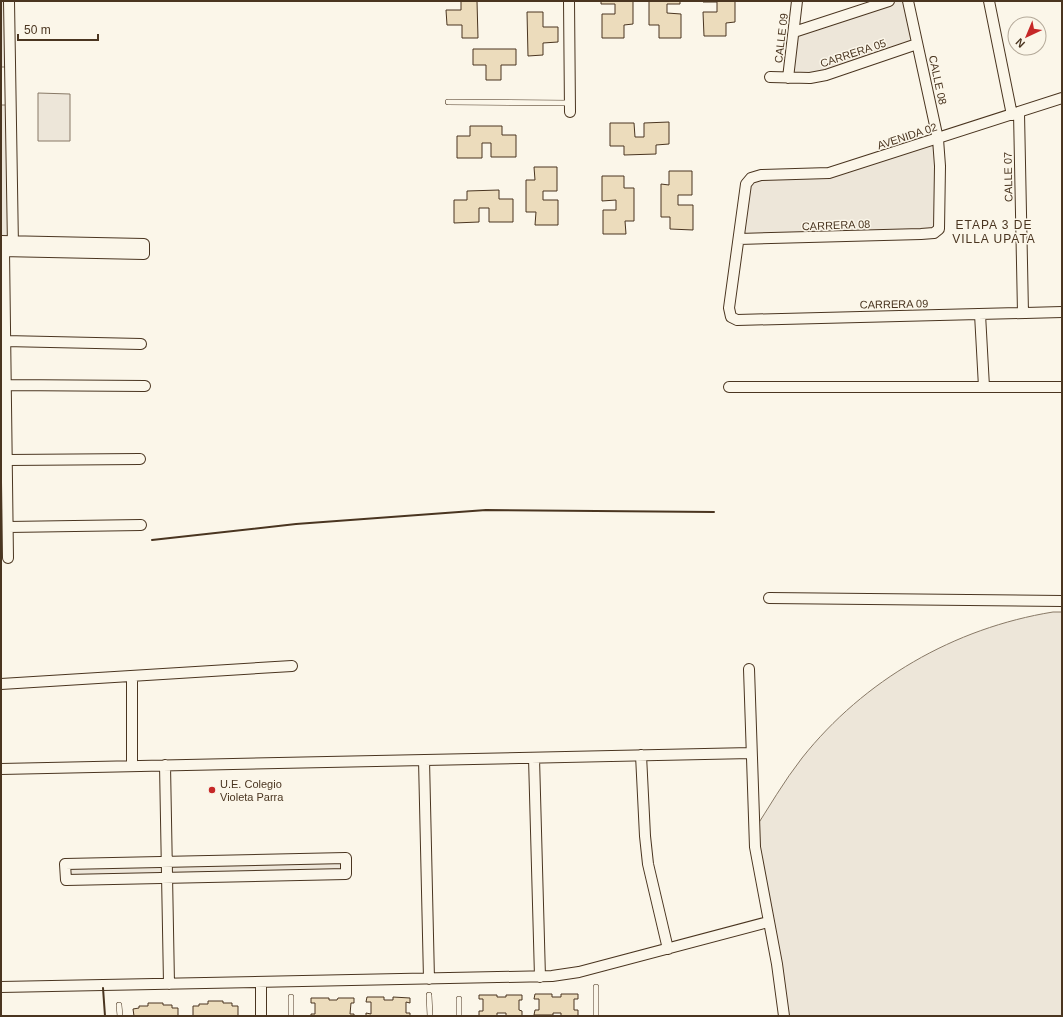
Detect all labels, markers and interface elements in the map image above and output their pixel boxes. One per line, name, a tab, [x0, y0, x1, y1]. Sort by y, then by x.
street label: CALLE 09	[772, 12, 790, 64]
scale bar	[18, 16, 98, 42]
north arrow	[1007, 16, 1047, 56]
text: 50 m	[24, 23, 51, 37]
text: N	[1013, 36, 1027, 50]
street label: CARRERA 05	[819, 37, 887, 69]
street label: CALLE 08	[927, 54, 949, 106]
street label: AVENIDA 02	[876, 121, 938, 151]
street label: CALLE 07	[1002, 152, 1014, 202]
street label: CARRERA 08	[802, 218, 870, 232]
district label: ETAPA 3 DE VILLA UPATA	[952, 218, 1036, 246]
street label: CARRERA 09	[860, 297, 928, 311]
place label: U.E. Colegio Violeta Parra	[220, 778, 284, 803]
marker: U.E. Colegio Violeta Parra	[207, 785, 217, 795]

